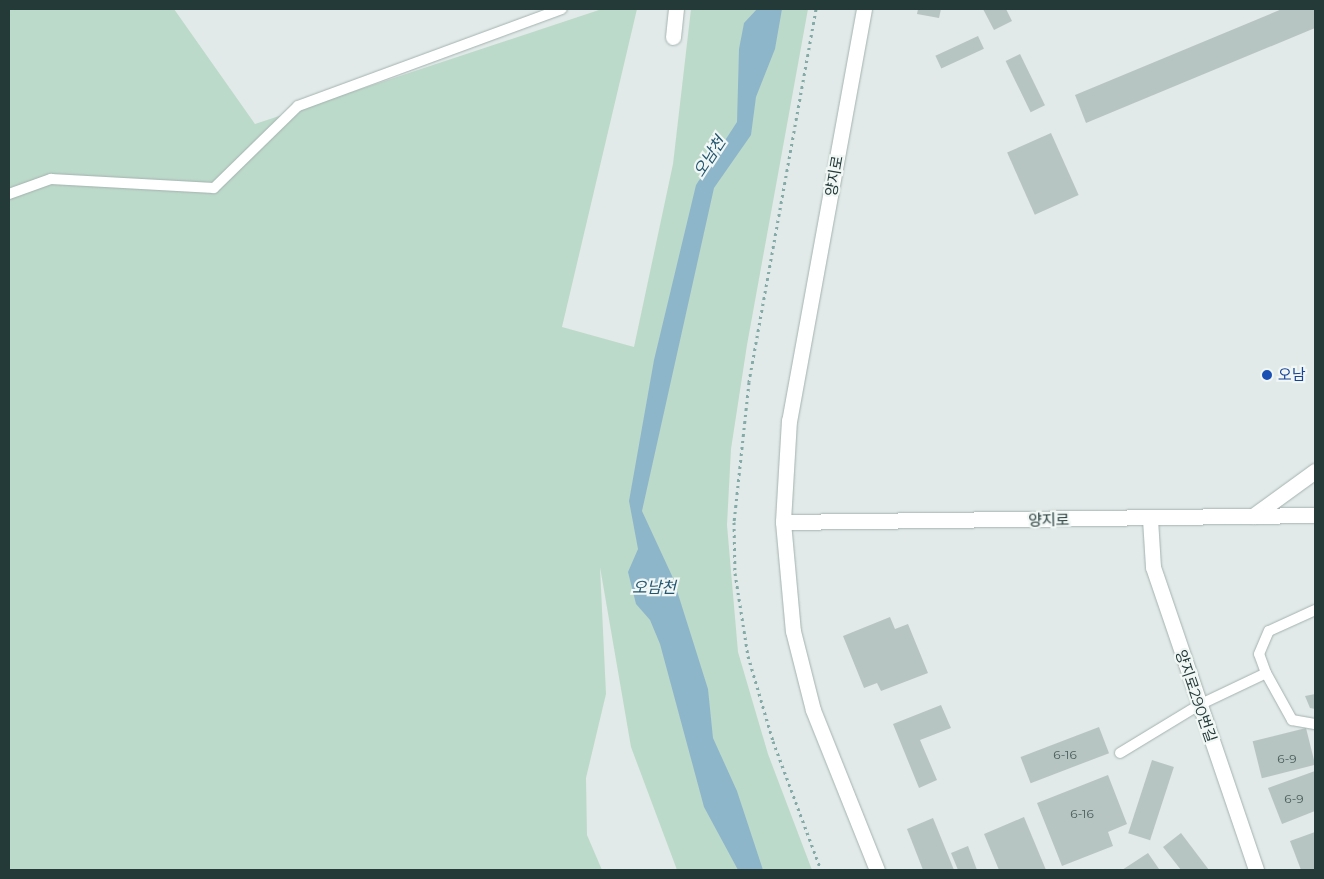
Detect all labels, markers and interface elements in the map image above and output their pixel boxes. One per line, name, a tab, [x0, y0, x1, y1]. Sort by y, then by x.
water label: 오남천	[690, 133, 730, 181]
street label: 양지로	[822, 154, 846, 198]
place label: 오남	[1278, 366, 1306, 384]
marker: 오남	[1260, 368, 1274, 382]
street label: 양지로	[1028, 511, 1070, 529]
water label: 오남천	[632, 578, 676, 598]
street label: 양지로290번길	[1172, 647, 1220, 745]
house number: 6-16	[1053, 748, 1077, 762]
house number: 6-9	[1277, 752, 1297, 766]
house number: 6-9	[1284, 792, 1304, 806]
house number: 6-16	[1070, 807, 1094, 821]

